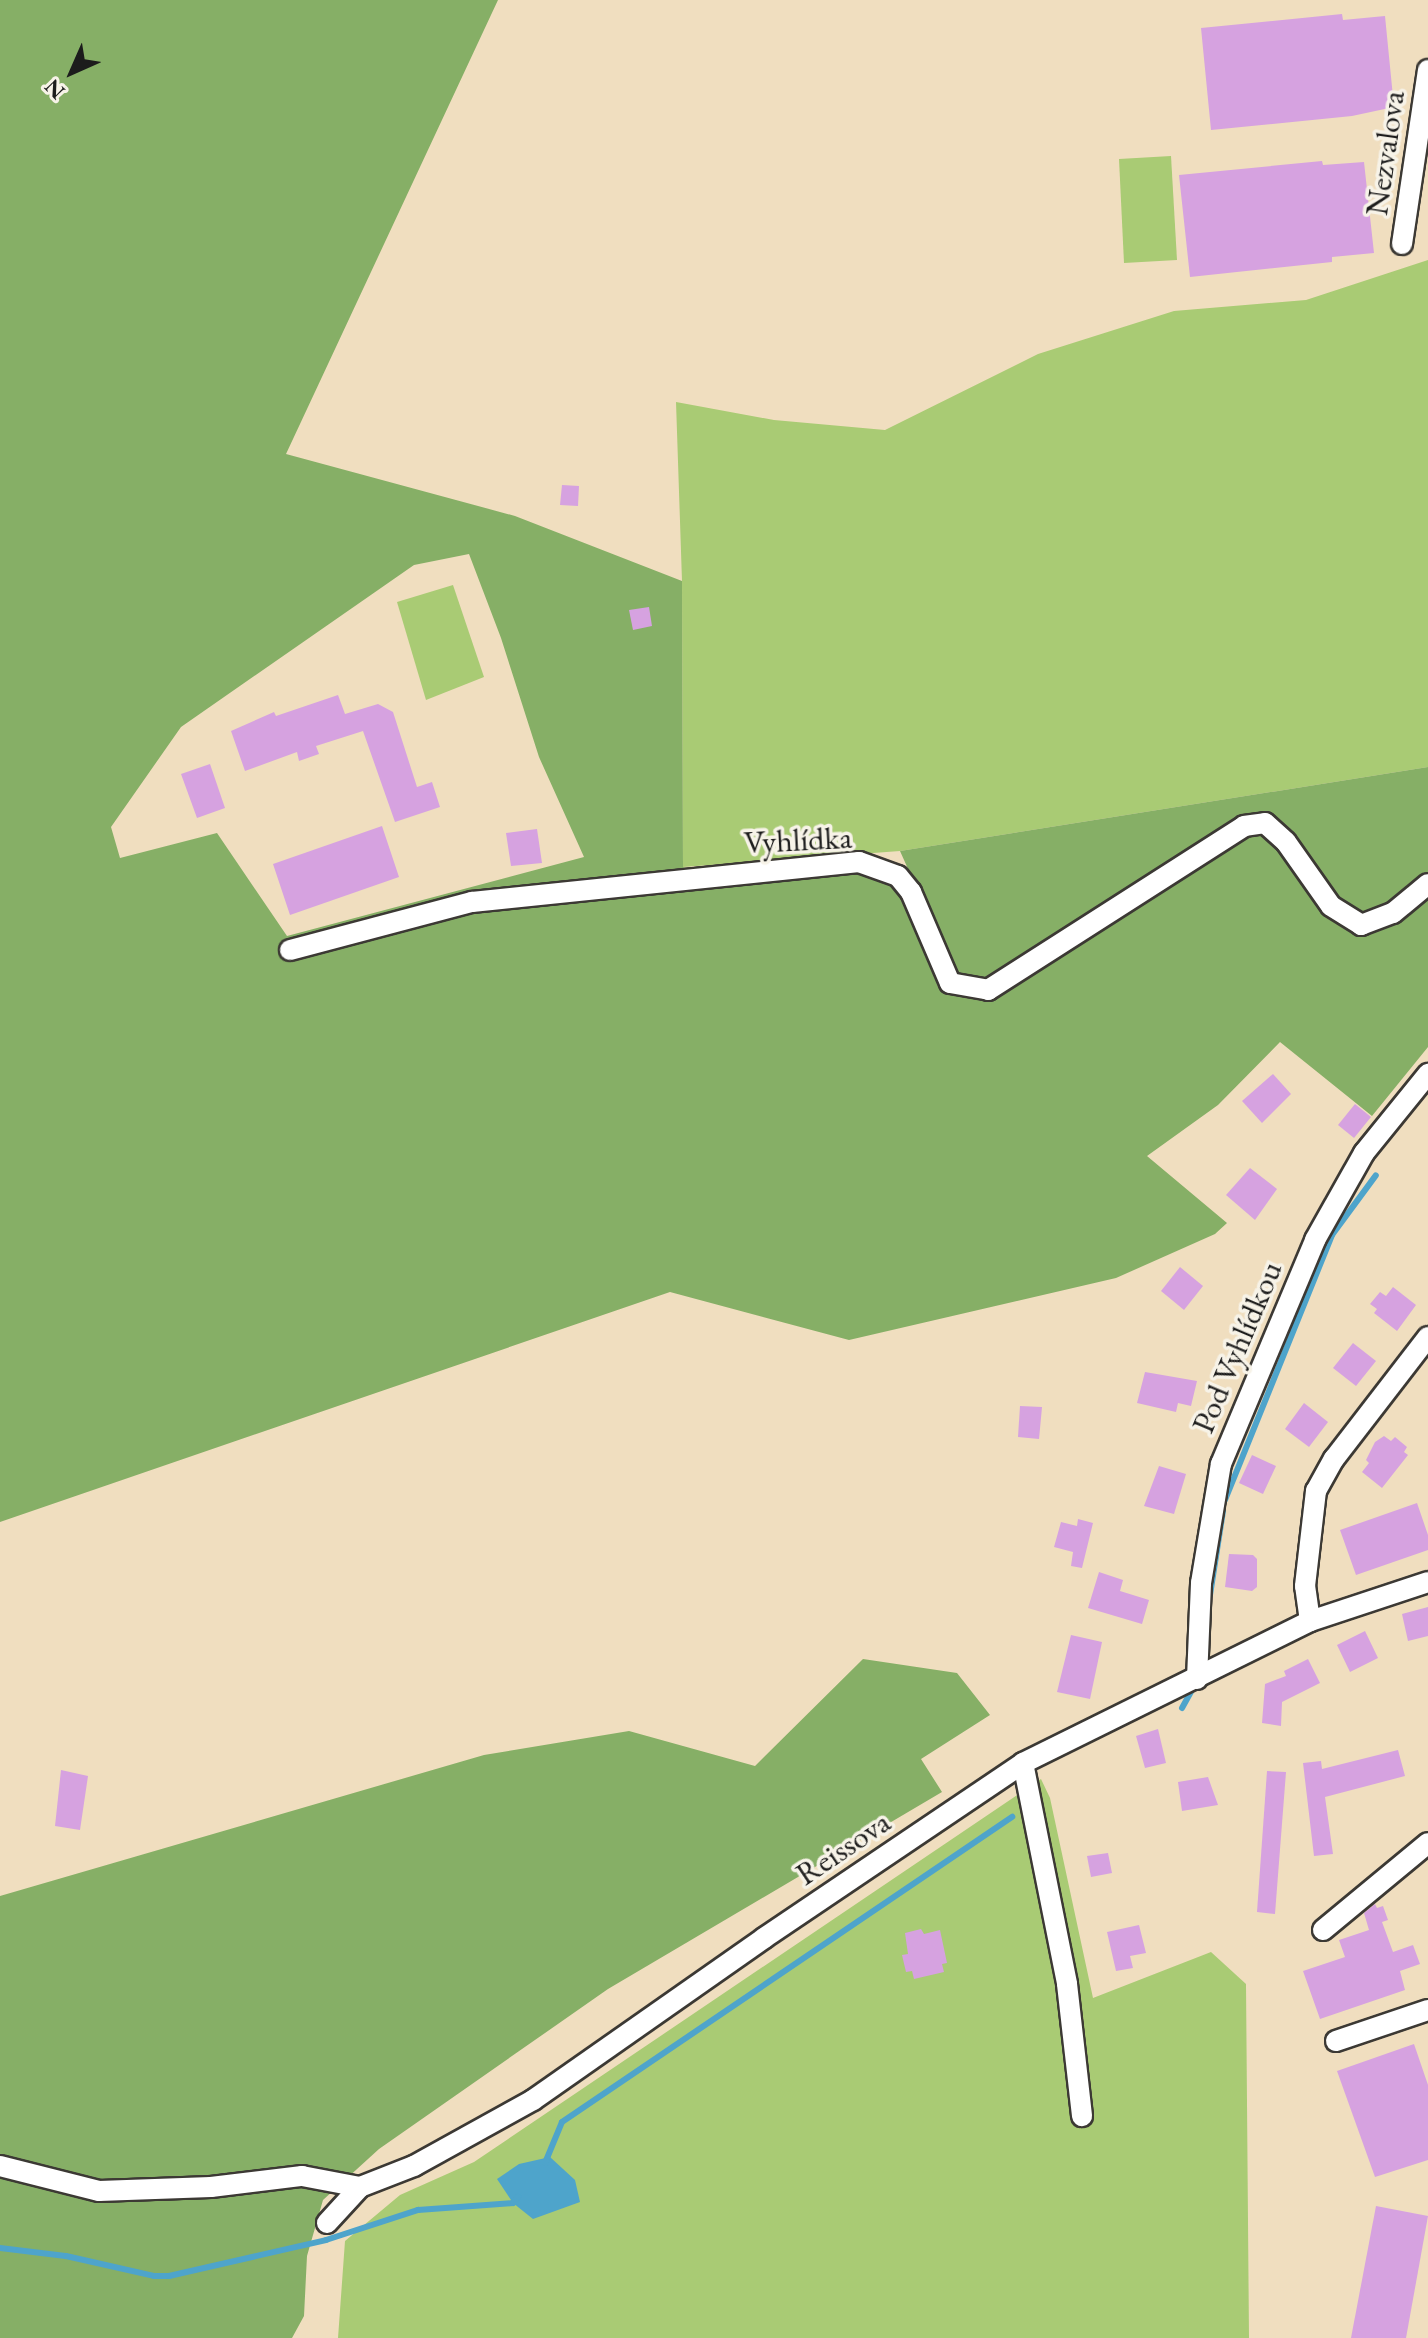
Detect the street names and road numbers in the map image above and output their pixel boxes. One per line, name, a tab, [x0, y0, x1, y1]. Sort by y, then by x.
street label: Nezvalova	[1357, 88, 1413, 218]
street label: Vyhlídka	[743, 818, 853, 862]
street label: Pod Vyhlídkou	[1184, 1255, 1290, 1439]
street label: Reissova	[789, 1803, 897, 1893]

